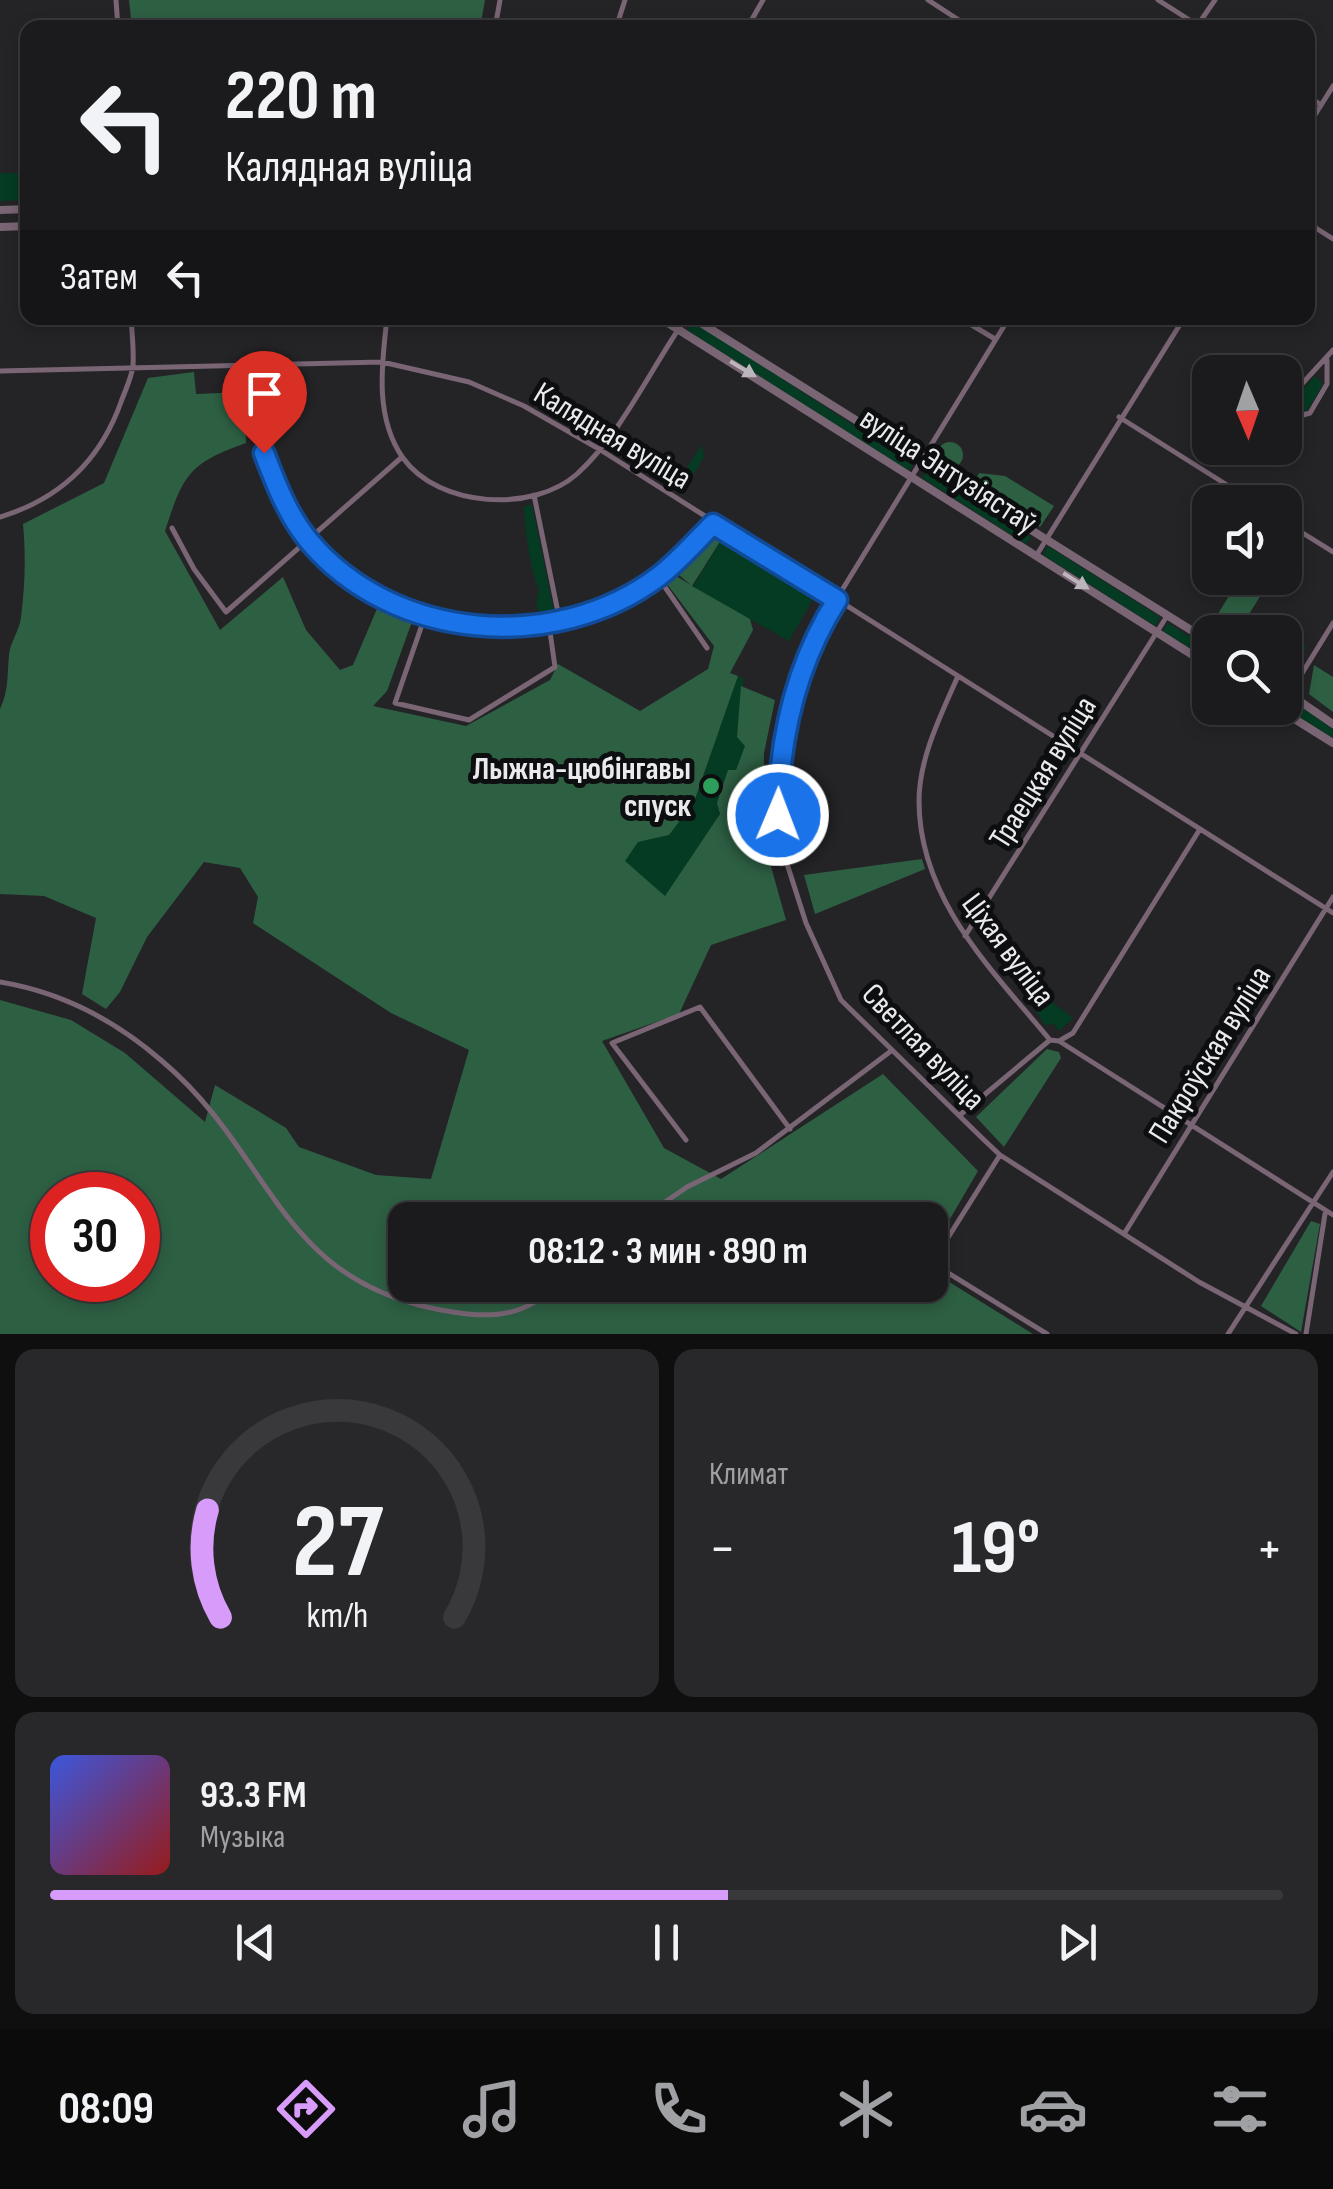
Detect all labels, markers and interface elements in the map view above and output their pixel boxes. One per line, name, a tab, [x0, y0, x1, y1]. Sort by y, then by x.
text: 220 m	[225, 55, 377, 139]
icon: left	[60, 60, 190, 190]
text: Калядная вуліца	[225, 140, 473, 195]
icon: left	[158, 250, 213, 305]
text: Затем	[60, 255, 138, 300]
pin	[222, 351, 307, 454]
north arrow	[1192, 355, 1302, 465]
map controls	[1192, 355, 1302, 725]
one-way arrow	[729, 360, 757, 377]
icon: arrive	[237, 366, 292, 421]
street label: Калядная вуліца	[527, 374, 698, 498]
street label: вуліца Энтузіястаў	[852, 400, 1044, 543]
button: sound	[1192, 485, 1302, 595]
one-way arrow	[1062, 572, 1090, 590]
button: search	[1192, 615, 1302, 725]
street label: Траецкая вуліца	[981, 689, 1105, 856]
place label: Лыжна-цюбінгавы спуск	[473, 750, 692, 826]
position arrow	[726, 763, 830, 867]
marker: Лыжна-цюбінгавы спуск	[700, 775, 722, 797]
street label: Ціхая вуліца	[953, 886, 1063, 1014]
street label: Пакроўская вуліца	[1140, 959, 1280, 1150]
street label: Светлая вуліца	[853, 976, 993, 1118]
speed limit sign: 30	[30, 1172, 160, 1302]
text: 08:12 · 3 мин · 890 m	[528, 1229, 808, 1274]
text: Климат	[709, 1455, 788, 1494]
text: 27	[292, 1481, 383, 1606]
text: 19°	[952, 1504, 1040, 1595]
text: −	[709, 1516, 736, 1583]
text: +	[1256, 1516, 1283, 1583]
text: km/h	[306, 1595, 368, 1638]
text: 93.3 FM	[200, 1773, 307, 1818]
text: Музыка	[200, 1818, 285, 1857]
icon: previous	[228, 1915, 283, 1970]
icon: pause	[639, 1915, 694, 1970]
icon: next	[1050, 1915, 1105, 1970]
icon: directions	[271, 2074, 341, 2144]
icon: music	[457, 2074, 527, 2144]
icon: phone	[644, 2074, 714, 2144]
icon: climate	[831, 2074, 901, 2144]
icon: car	[1018, 2074, 1088, 2144]
icon: filters	[1205, 2074, 1275, 2144]
text: 08:09	[58, 2082, 154, 2137]

